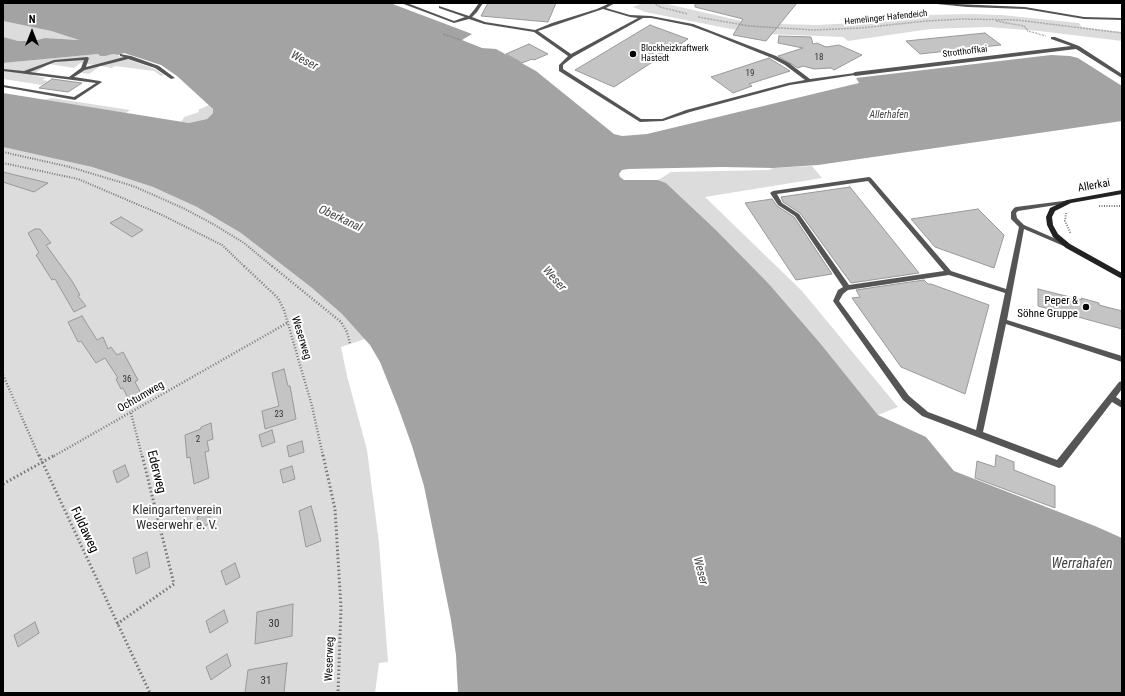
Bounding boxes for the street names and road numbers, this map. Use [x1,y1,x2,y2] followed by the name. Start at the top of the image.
[844,8,928,28] street label: Hemelinger Hafendeich
[942,44,988,60] street label: Strotthoffkai
[1077,177,1111,195] street label: Allerkai
[288,315,314,361] street label: Weserweg
[115,378,167,416] street label: Ochtumweg
[143,449,169,495] street label: Ederweg
[67,504,101,556] street label: Fuldaweg
[323,636,337,682] street label: Weserweg

